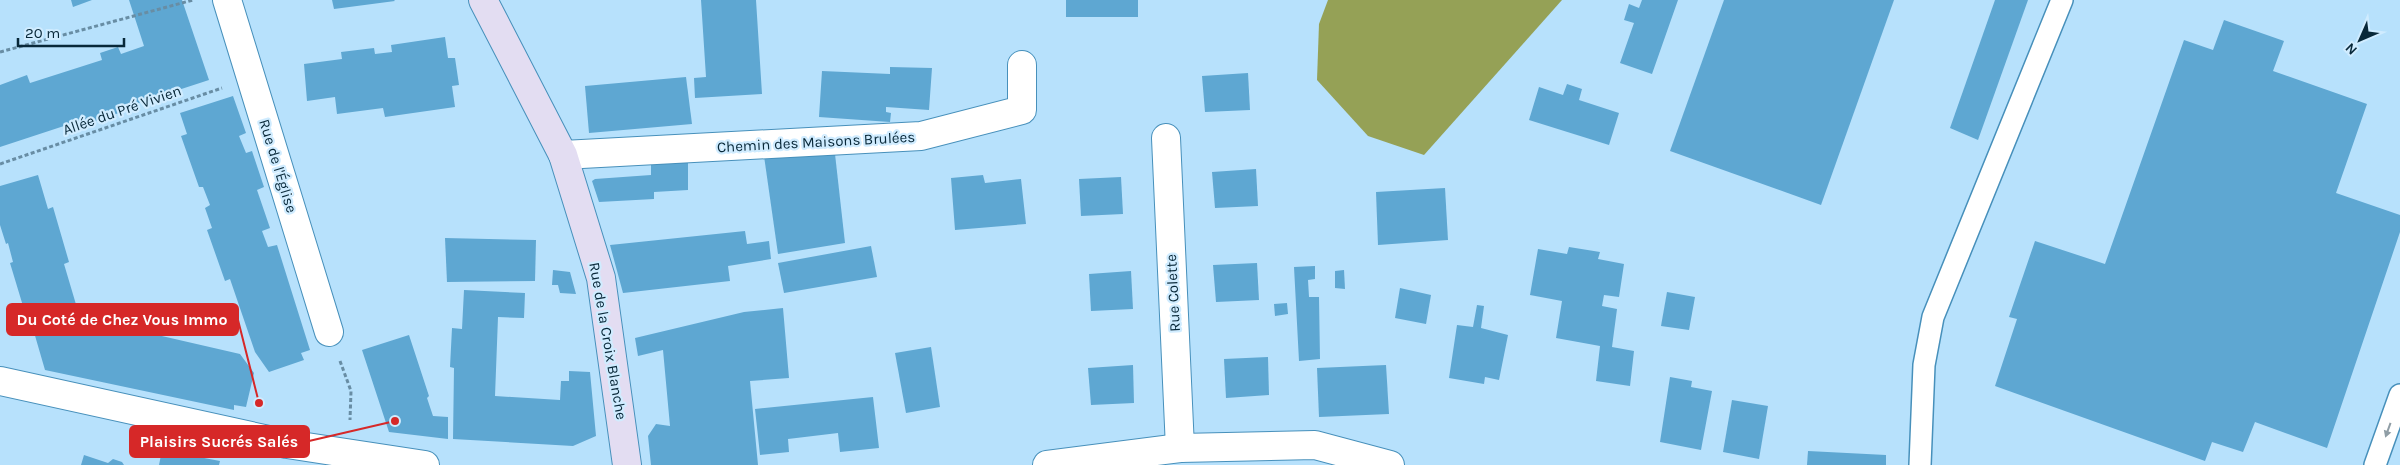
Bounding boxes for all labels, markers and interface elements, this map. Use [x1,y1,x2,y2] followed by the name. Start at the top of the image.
[18,15,124,47] scale bar
[2335,15,2385,65] north arrow
[25,24,60,42] text: 20 m
[2342,39,2361,58] text: N
[60,81,184,139] street label: Allée du Pré Vivien
[255,117,301,215] street label: Rue de l'Église
[716,128,916,156] street label: Chemin des Maisons Brulées
[1162,254,1184,332] street label: Rue Colette
[585,261,631,421] street label: Rue de la Croix Blanche
[7,304,238,335] callout: Du Coté de Chez Vous Immo
[17,310,227,329] text: Du Coté de Chez Vous Immo
[2384,423,2392,438] one-way arrow
[130,426,309,457] callout: Plaisirs Sucrés Salés
[140,432,298,451] text: Plaisirs Sucrés Salés

